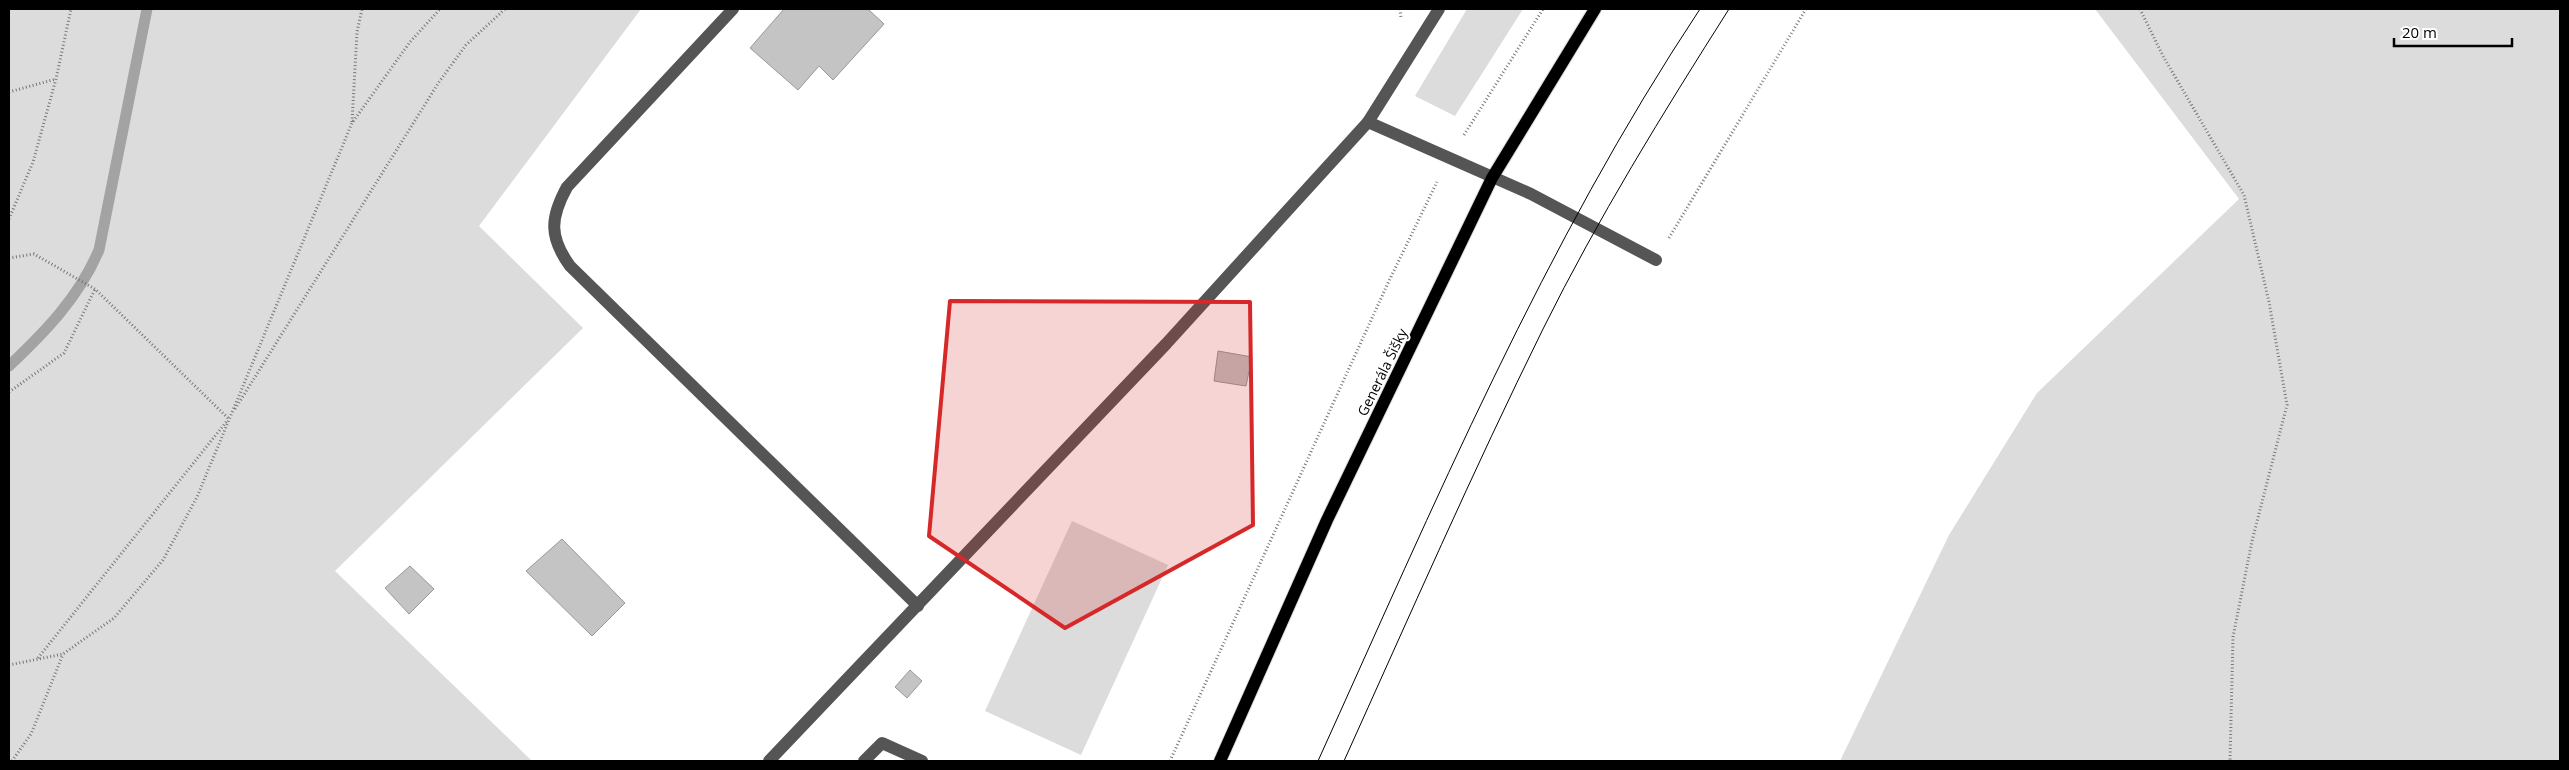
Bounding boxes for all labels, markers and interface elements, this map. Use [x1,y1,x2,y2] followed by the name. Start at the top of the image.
[2394,15,2512,47] scale bar
[2402,22,2437,42] text: 20 m
[1353,324,1412,419] street label: Generála Šišky

